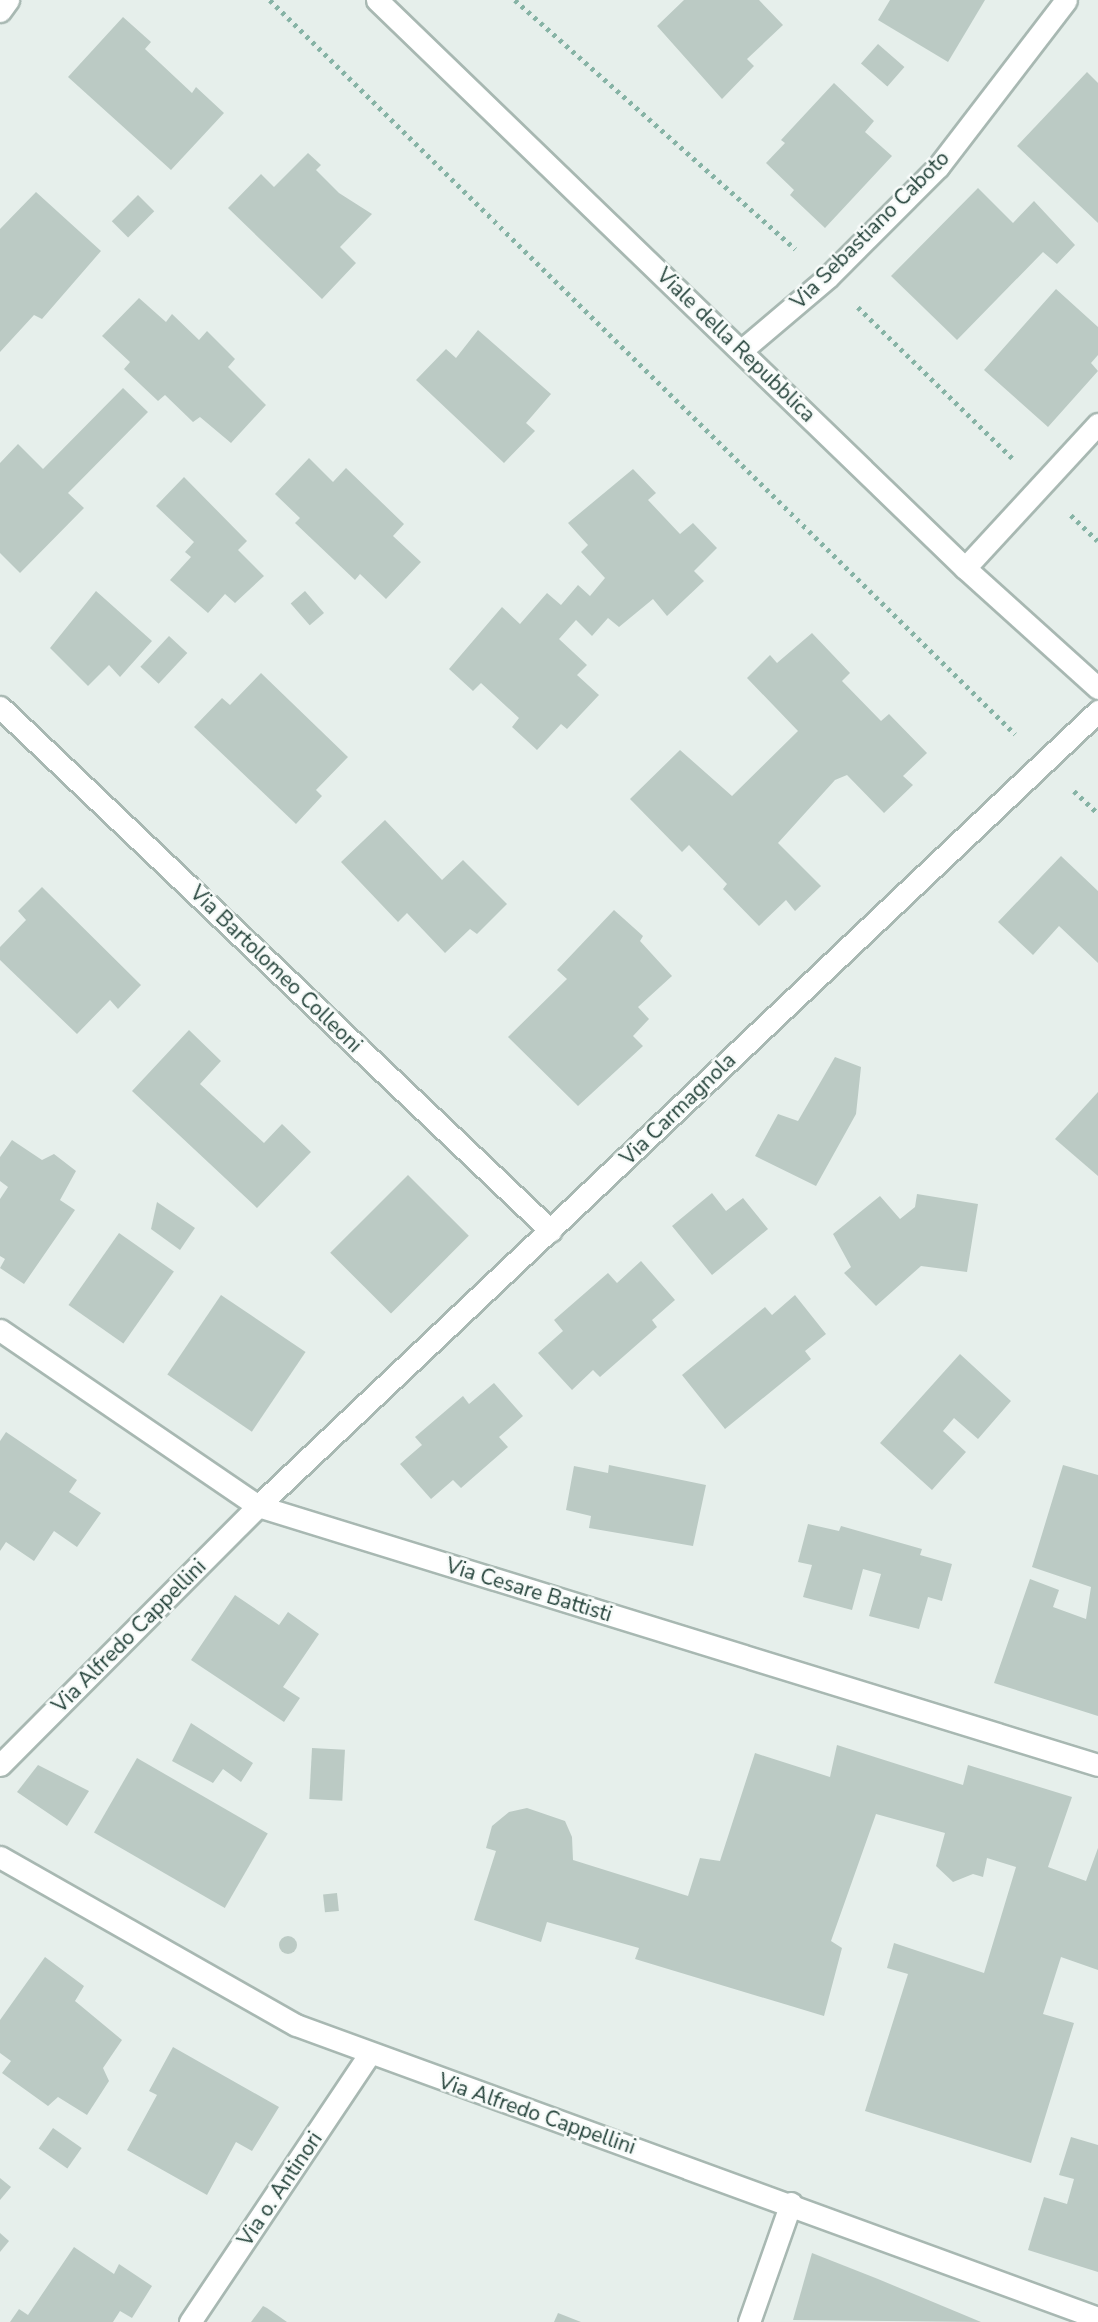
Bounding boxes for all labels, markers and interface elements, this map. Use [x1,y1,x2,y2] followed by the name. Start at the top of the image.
[786,146,954,314] street label: Via Sebastiano Caboto
[651,263,821,427] street label: Viale della Repubblica
[185,880,367,1058] street label: Via Bartolomeo Colleoni
[615,1048,741,1170] street label: Via Carmagnola
[443,1553,615,1627] street label: Via Cesare Battisti
[47,1554,211,1718] street label: Via Alfredo Cappellini
[435,2068,639,2160] street label: Via Alfredo Cappellini
[232,2127,328,2251] street label: Via o. Antinori

